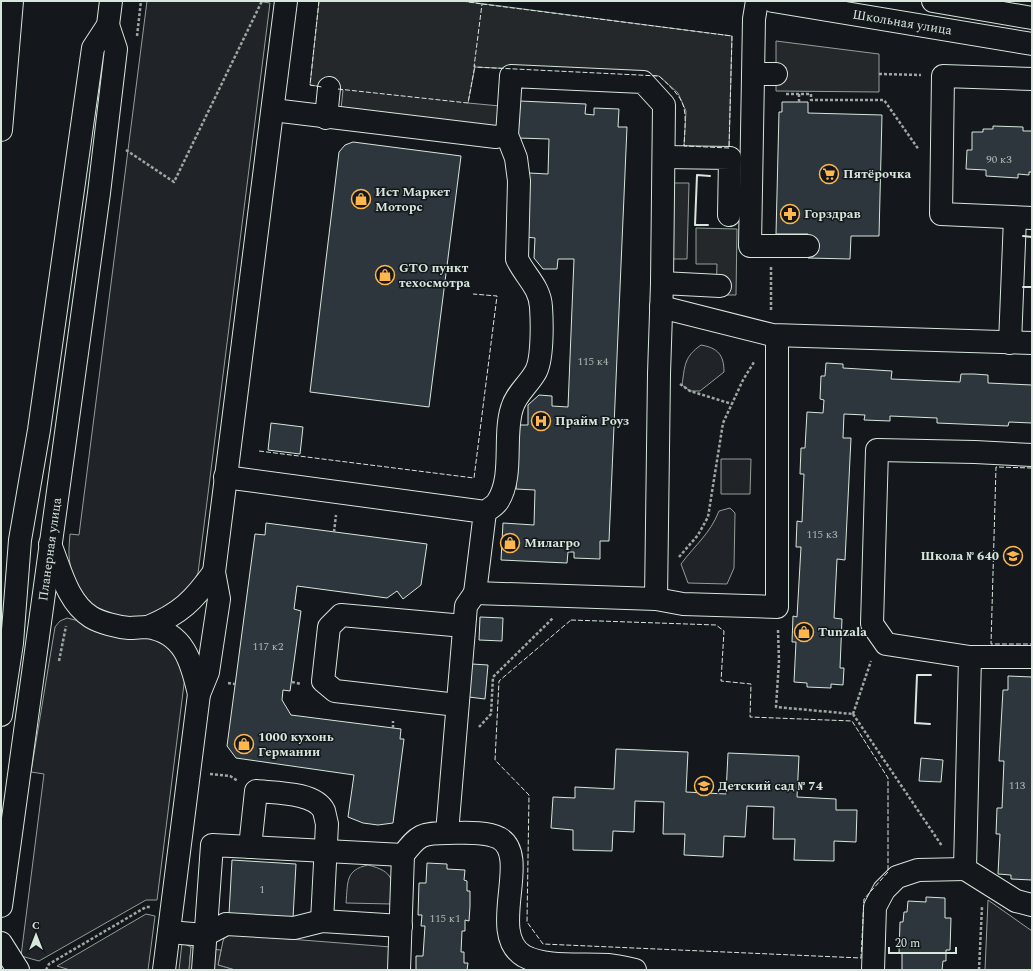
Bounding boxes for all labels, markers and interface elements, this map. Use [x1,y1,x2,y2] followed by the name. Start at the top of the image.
[851,4,954,41] street label: Школьная улица
[986,151,1012,168] house number: 90 к3
[818,163,840,185] supermarket icon: Пятёрочка
[843,164,911,184] place label: Пятёрочка
[375,182,450,217] place label: Ист Маркет Моторс
[350,188,372,210] shop icon: Ист Маркет Моторс
[779,203,801,225] pharmacy icon: Горздрав
[804,204,861,224] place label: Горздрав
[399,258,470,293] place label: GTO пункт техосмотра
[374,264,396,286] shop icon: GTO пункт техосмотра
[578,353,609,370] house number: 115 к4
[530,410,552,432] hospital icon: Прайм Роуз
[555,411,629,431] place label: Прайм Роуз
[33,496,67,602] street label: Планерная улица
[807,526,838,543] house number: 115 к3
[499,532,521,554] shop icon: Милагро
[524,533,580,553] place label: Милагро
[1002,545,1024,567] school or university icon: Школа № 640
[921,546,999,566] place label: Школа № 640
[793,621,815,643] shop icon: Tunzala
[818,622,867,642] place label: Tunzala
[253,638,284,655] house number: 117 к2
[258,727,334,762] place label: 1000 кухонь Германии
[233,733,255,755] shop icon: 1000 кухонь Германии
[693,775,715,797] school or university icon: Детский сад № 74
[718,776,824,796] place label: Детский сад № 74
[1009,777,1026,794] house number: 113
[259,881,265,898] house number: 1
[430,910,460,927] house number: 115 к1
[16,915,56,955] north arrow
[32,917,40,934] text: С
[889,929,956,955] scale bar
[895,934,920,953] text: 20 m

